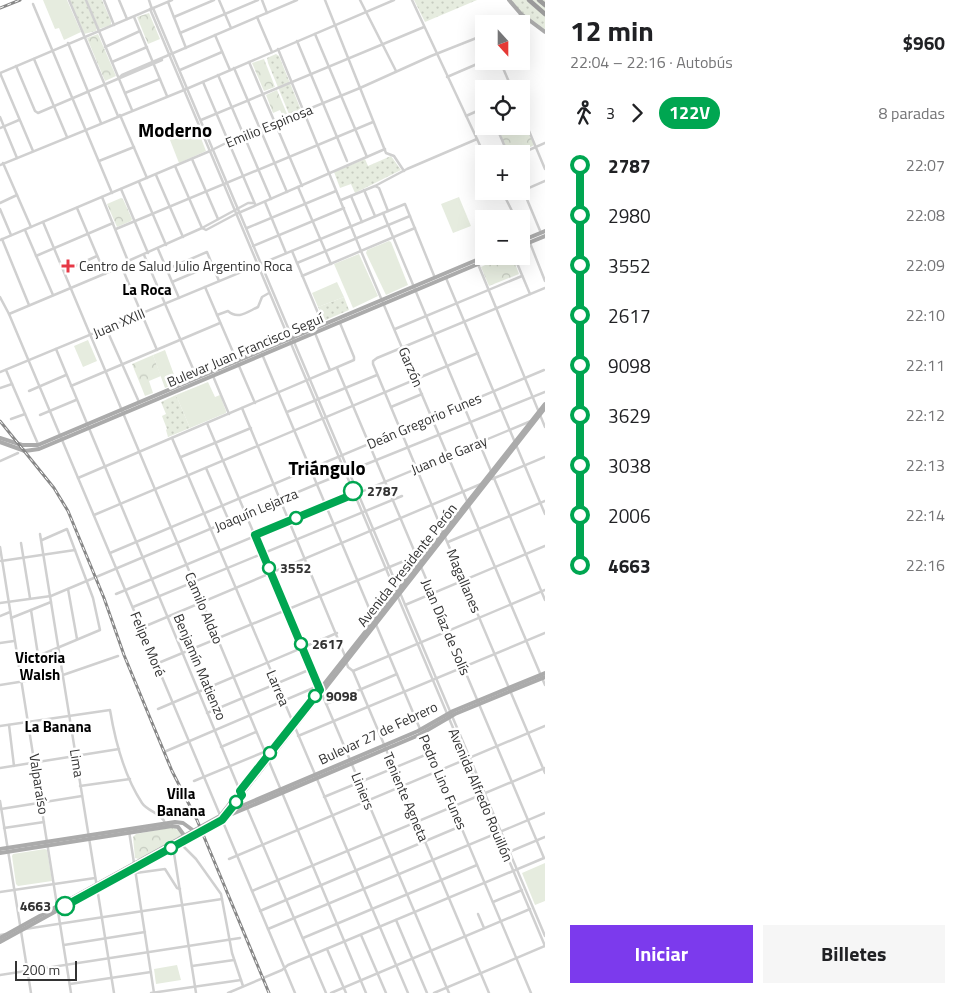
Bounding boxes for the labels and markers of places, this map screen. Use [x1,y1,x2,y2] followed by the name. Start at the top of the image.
[79,255,293,276] place label: Centro de Salud Julio Argentino Roca
[61,259,75,273] marker: Centro de Salud Julio Argentino Roca
[367,480,398,501] place label: 2787
[343,481,363,501] marker: 2787
[289,511,303,525] unlabelled marker
[280,557,311,578] place label: 3552
[262,561,276,575] marker: 3552
[312,633,343,654] place label: 2617
[294,637,308,651] marker: 2617
[326,685,358,706] place label: 9098
[308,689,322,703] marker: 9098
[263,746,277,760] unlabelled marker
[229,795,243,809] unlabelled marker
[164,841,178,855] unlabelled marker
[20,895,51,916] place label: 4663
[55,896,75,916] marker: 4663

